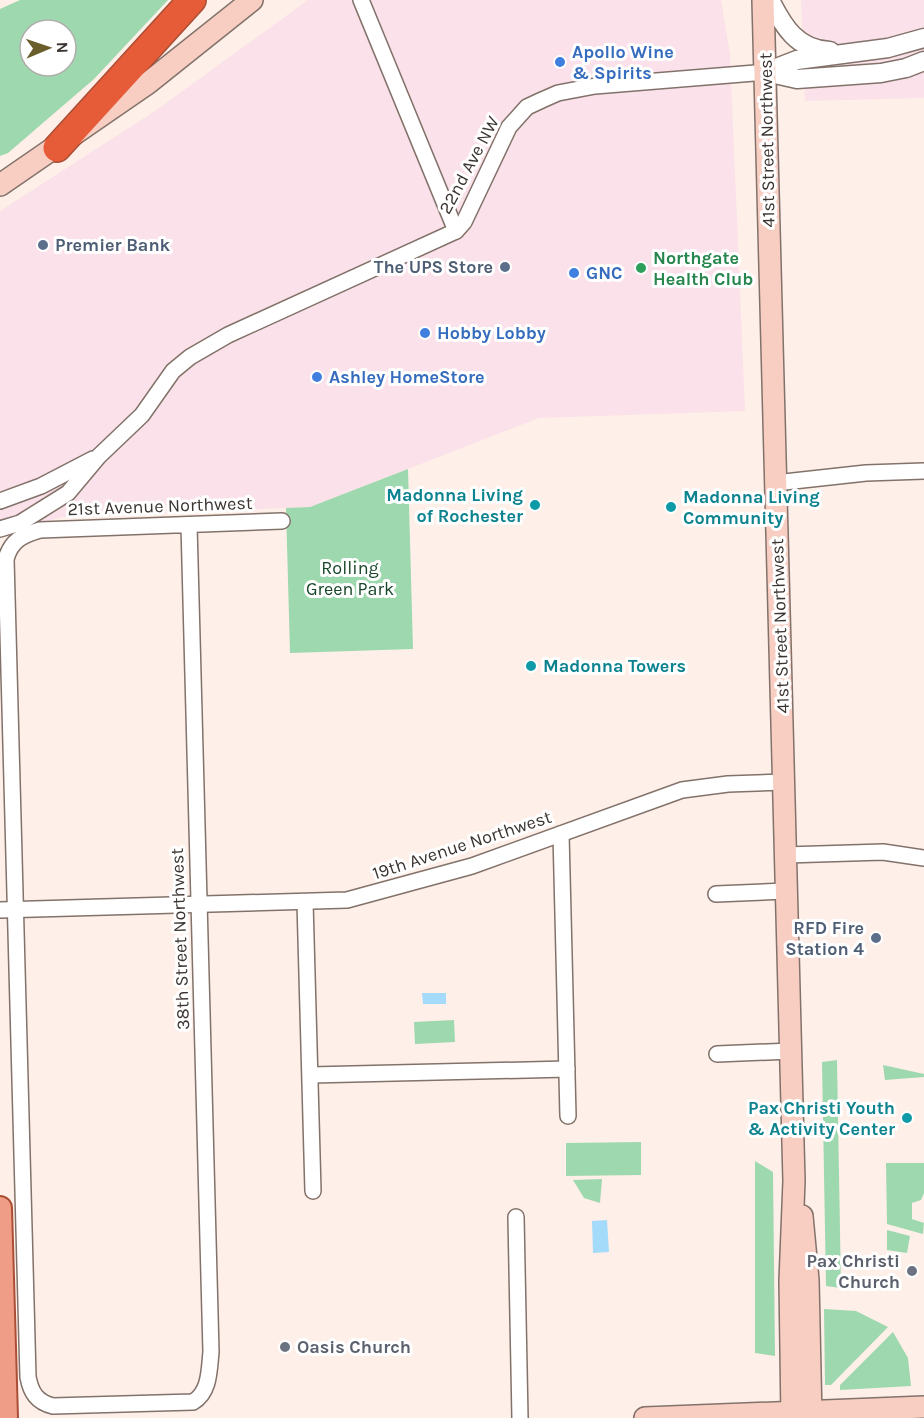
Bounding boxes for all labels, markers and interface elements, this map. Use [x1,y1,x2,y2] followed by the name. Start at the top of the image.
[18,18,78,78] north arrow
[53,41,72,54] text: N
[572,41,674,84] place label: Apollo Wine & Spirits
[754,52,780,228] street label: 41st Street Northwest
[553,55,567,69] marker: Apollo Wine & Spirits
[434,112,504,218] street label: 22nd Ave NW
[55,234,171,256] place label: Premier Bank
[36,238,50,252] marker: Premier Bank
[653,247,753,290] place label: Northgate Health Club
[374,256,493,278] place label: The UPS Store
[498,260,512,274] marker: The UPS Store
[634,261,648,275] marker: Northgate Health Club
[586,262,623,284] place label: GNC
[567,266,581,280] marker: GNC
[437,322,546,344] place label: Hobby Lobby
[418,326,432,340] marker: Hobby Lobby
[329,366,485,388] place label: Ashley HomeStore
[310,370,324,384] marker: Ashley HomeStore
[386,484,524,527] place label: Madonna Living of Rochester
[683,486,820,529] place label: Madonna Living Community
[67,492,253,520] street label: 21st Avenue Northwest
[528,498,542,512] marker: Madonna Living of Rochester
[664,500,678,514] marker: Madonna Living Community
[766,538,794,714] street label: 41st Street Northwest
[306,557,394,600] park label: Rolling Green Park
[543,655,686,677] place label: Madonna Towers
[524,659,538,673] marker: Madonna Towers
[370,806,554,884] street label: 19th Avenue Northwest
[166,847,194,1030] street label: 38th Street Northwest
[785,917,864,960] place label: RFD Fire Station 4
[869,931,883,945] marker: RFD Fire Station 4
[747,1097,895,1140] place label: Pax Christi Youth & Activity Center
[900,1111,914,1125] marker: Pax Christi Youth & Activity Center
[806,1250,900,1293] place label: Pax Christi Church
[905,1264,919,1278] marker: Pax Christi Church
[297,1336,411,1358] place label: Oasis Church
[278,1340,292,1354] marker: Oasis Church

